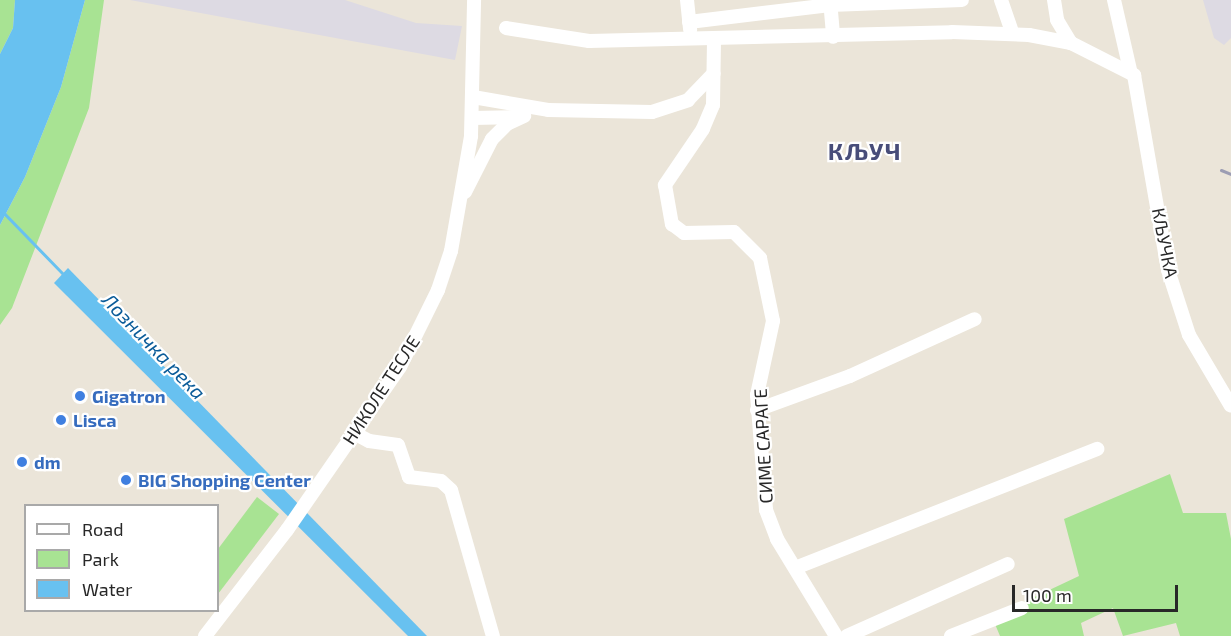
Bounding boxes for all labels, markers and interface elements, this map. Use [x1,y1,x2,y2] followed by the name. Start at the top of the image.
[828,137,902,165] district label: КЉУЧ
[1148,206,1182,280] street label: КЉУЧКА
[97,288,211,404] water label: Лозничка река
[338,332,424,448] street label: НИКОЛЕ ТЕСЛЕ
[92,385,166,407] place label: Gigatron
[749,388,777,504] street label: СИМЕ САРАГЕ
[73,389,87,403] marker: Gigatron
[73,409,117,431] place label: Lisca
[54,413,68,427] marker: Lisca
[34,451,61,473] place label: dm
[15,455,29,469] marker: dm
[138,469,311,491] place label: BIG Shopping Center
[119,473,133,487] marker: BIG Shopping Center
[24,504,219,612] legend
[82,518,123,540] text: Road
[82,548,119,570] text: Park
[1015,573,1182,611] scale bar
[82,578,132,600] text: Water
[1023,584,1072,606] text: 100 m

